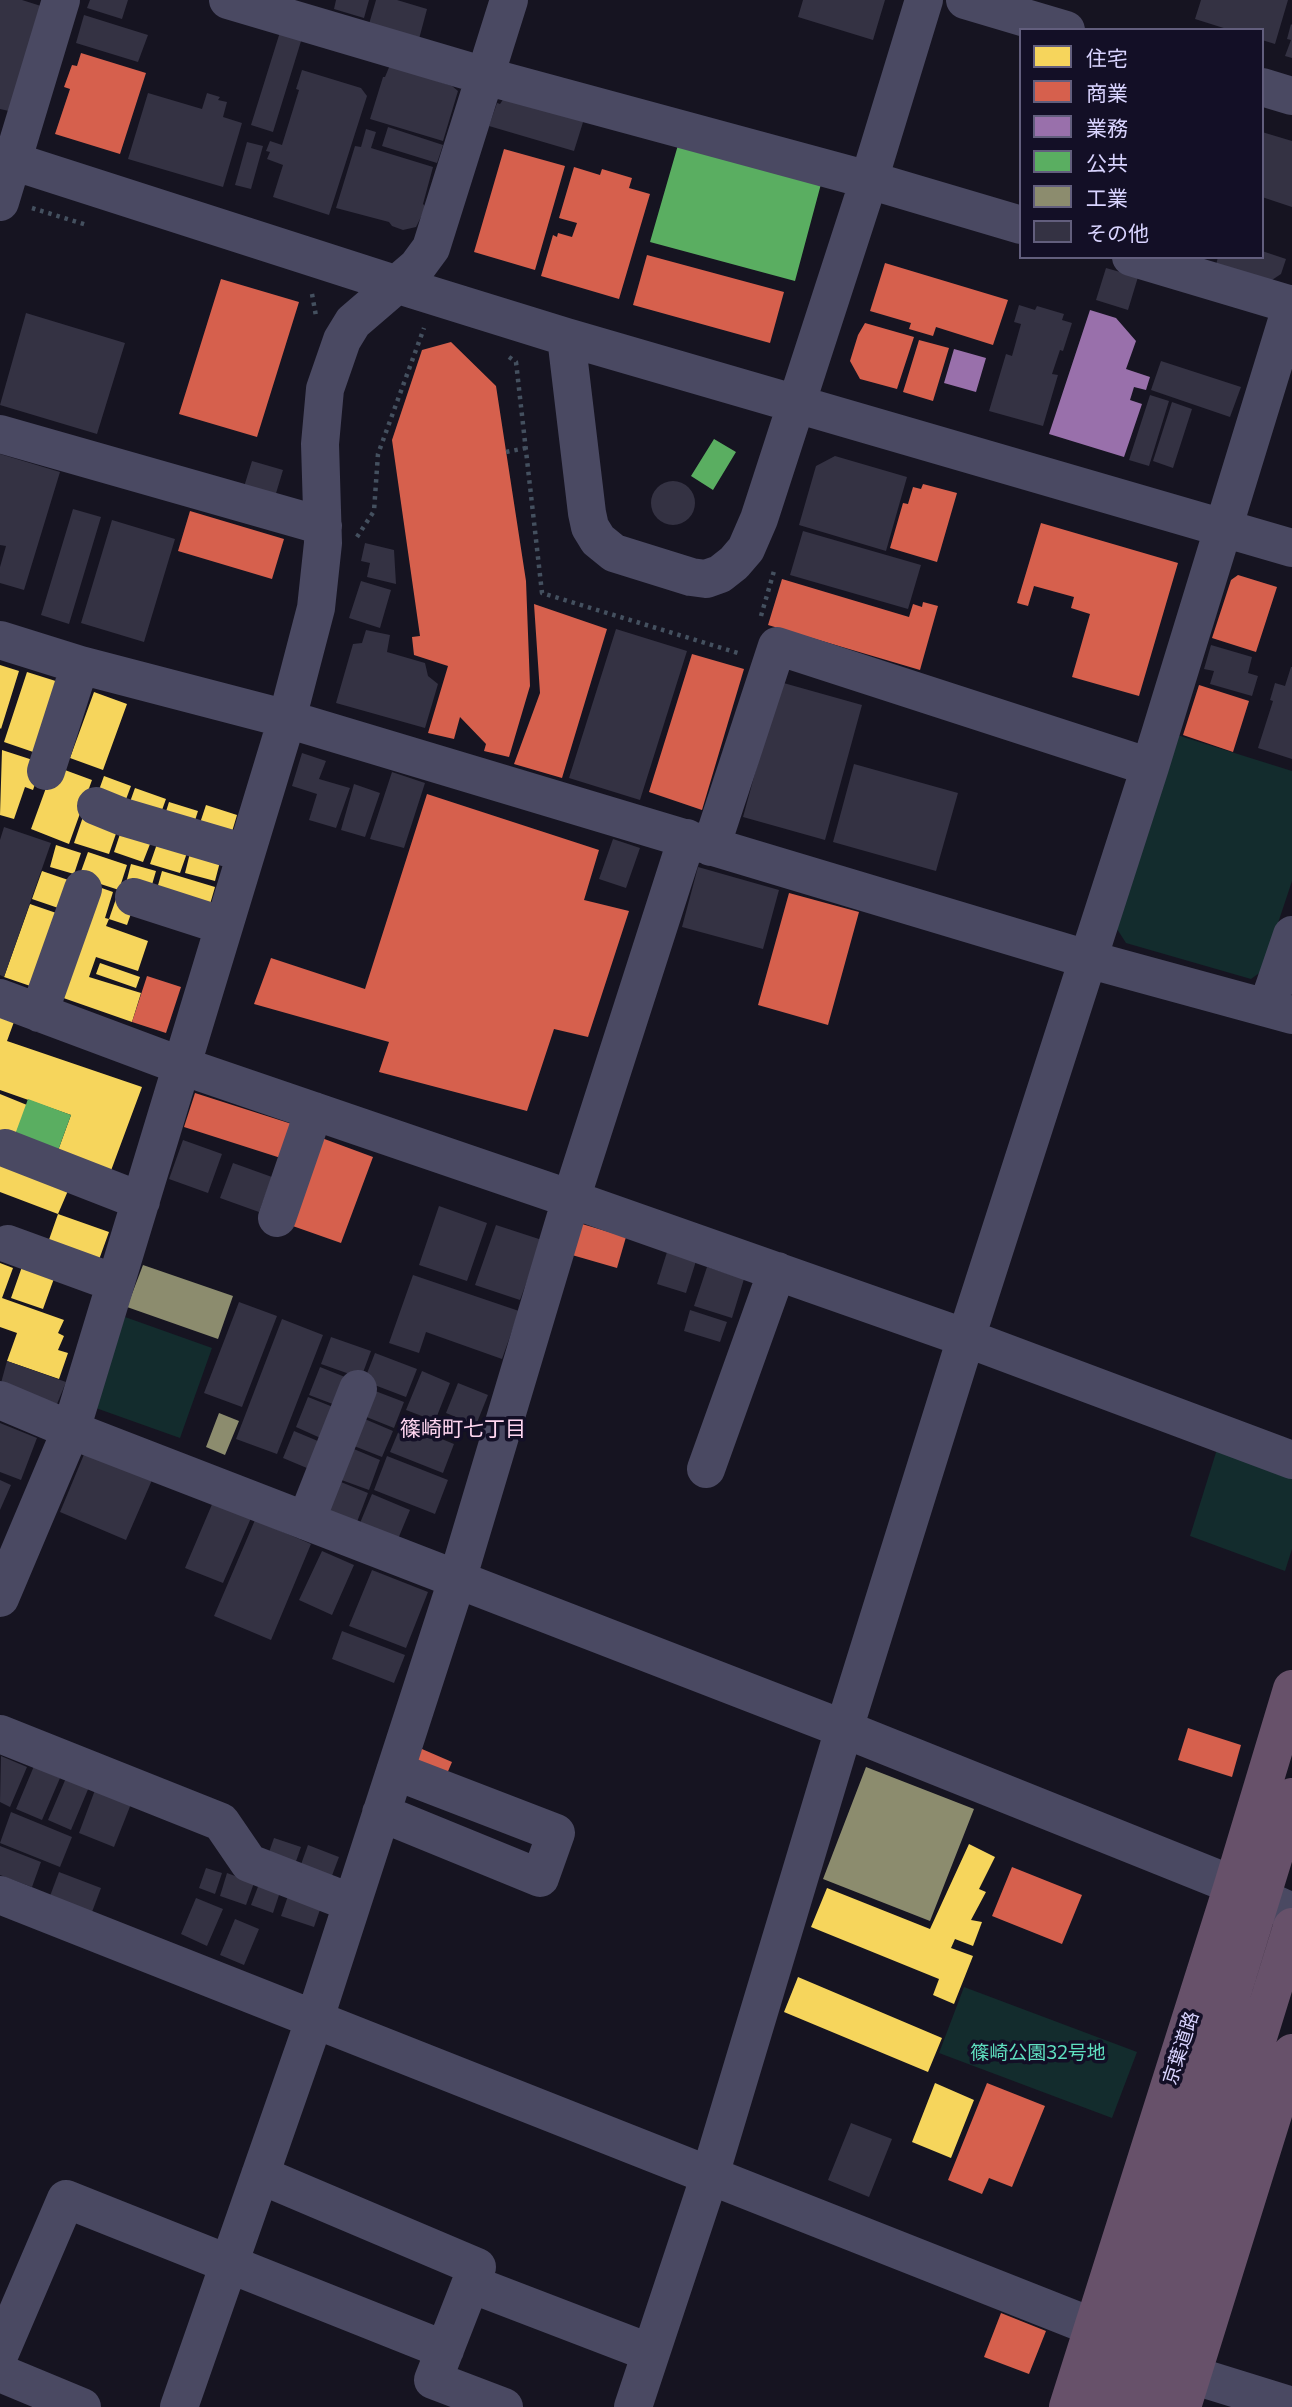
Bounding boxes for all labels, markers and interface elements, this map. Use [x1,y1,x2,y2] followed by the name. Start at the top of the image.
[1019,28,1264,259] legend
[1086,45,1128,70] text: 住宅
[1086,80,1128,105] text: 商業
[1086,115,1128,140] text: 業務
[1086,150,1128,175] text: 公共
[1086,185,1128,210] text: 工業
[1086,220,1149,245] text: その他
[400,1416,526,1442] district label: 篠崎町七丁目
[1158,2008,1204,2088] street label: 京葉道路
[970,2042,1106,2064] park label: 篠崎公園32号地

